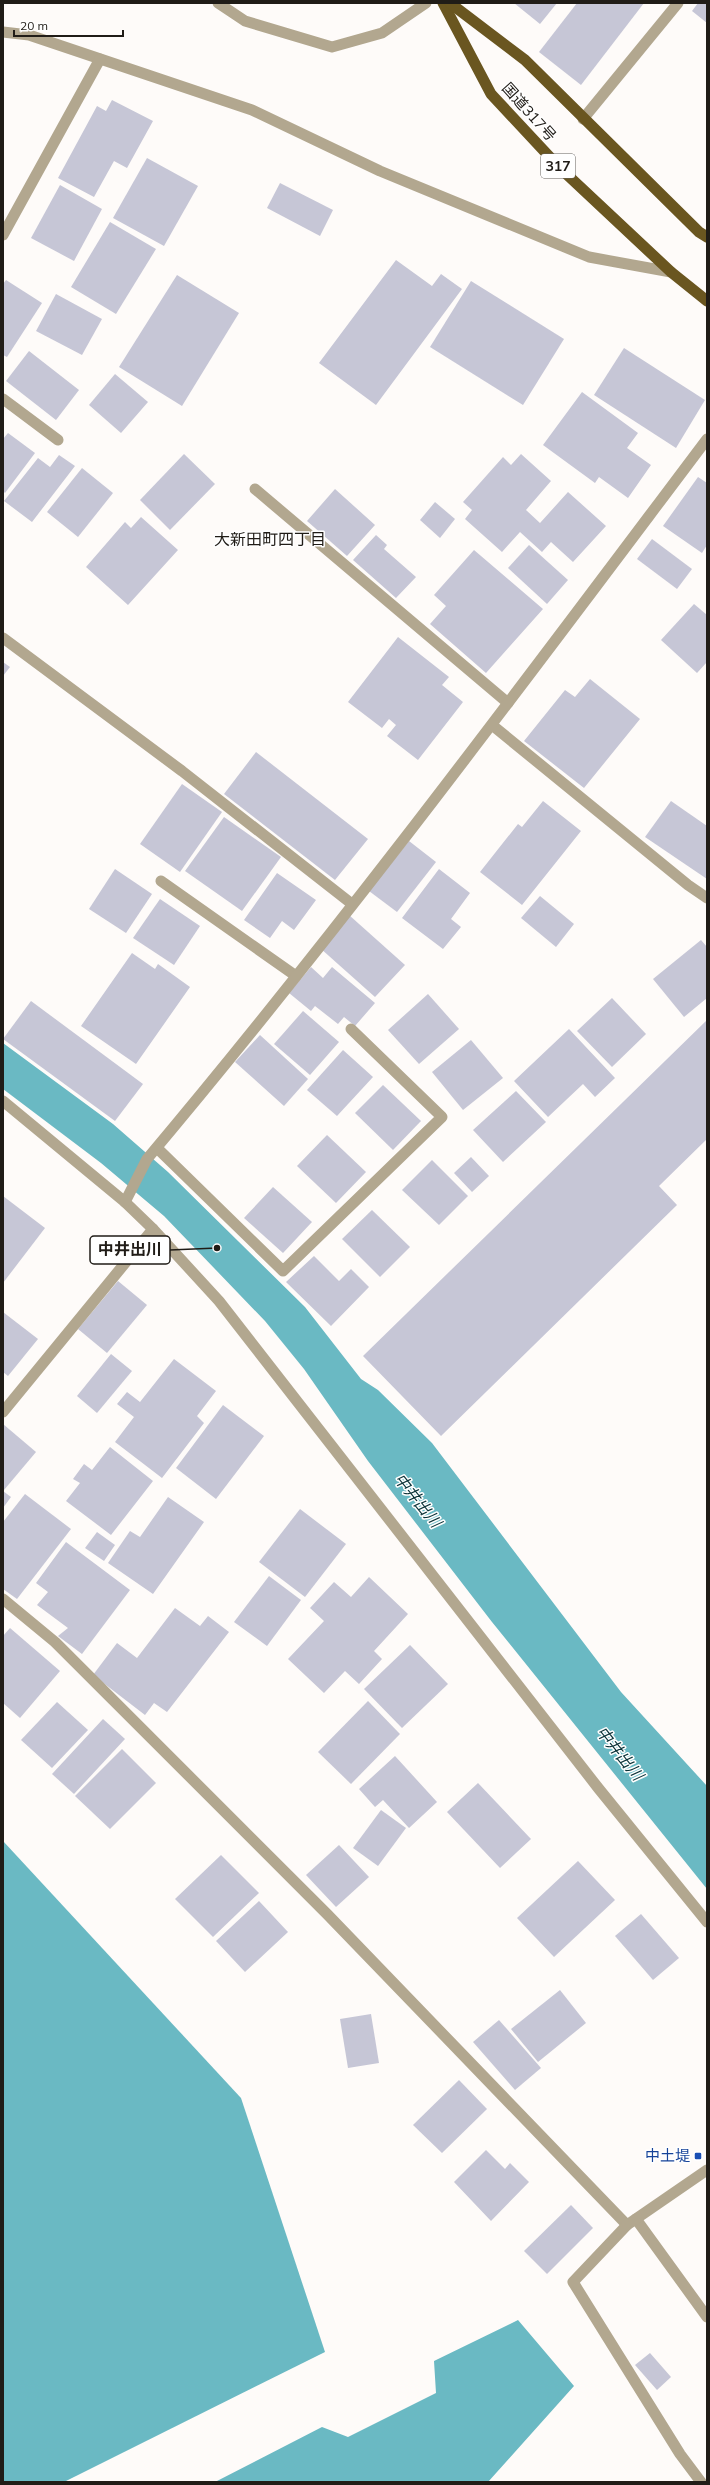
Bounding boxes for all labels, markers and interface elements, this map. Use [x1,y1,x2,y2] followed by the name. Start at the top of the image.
[14,12,123,38] scale bar
[20,18,48,33] text: 20 m
[498,79,561,145] street label: 国道317号
[541,154,575,178] road number: 317
[214,529,326,549] district label: 大新田町四丁目
[90,1236,170,1264] callout: 中井出川
[98,1239,162,1259] text: 中井出川
[390,1469,447,1533] water label: 中井出川
[592,1722,649,1786] water label: 中井出川
[645,2146,690,2165] place label: 中土堤
[693,2151,703,2161] marker: 中土堤

